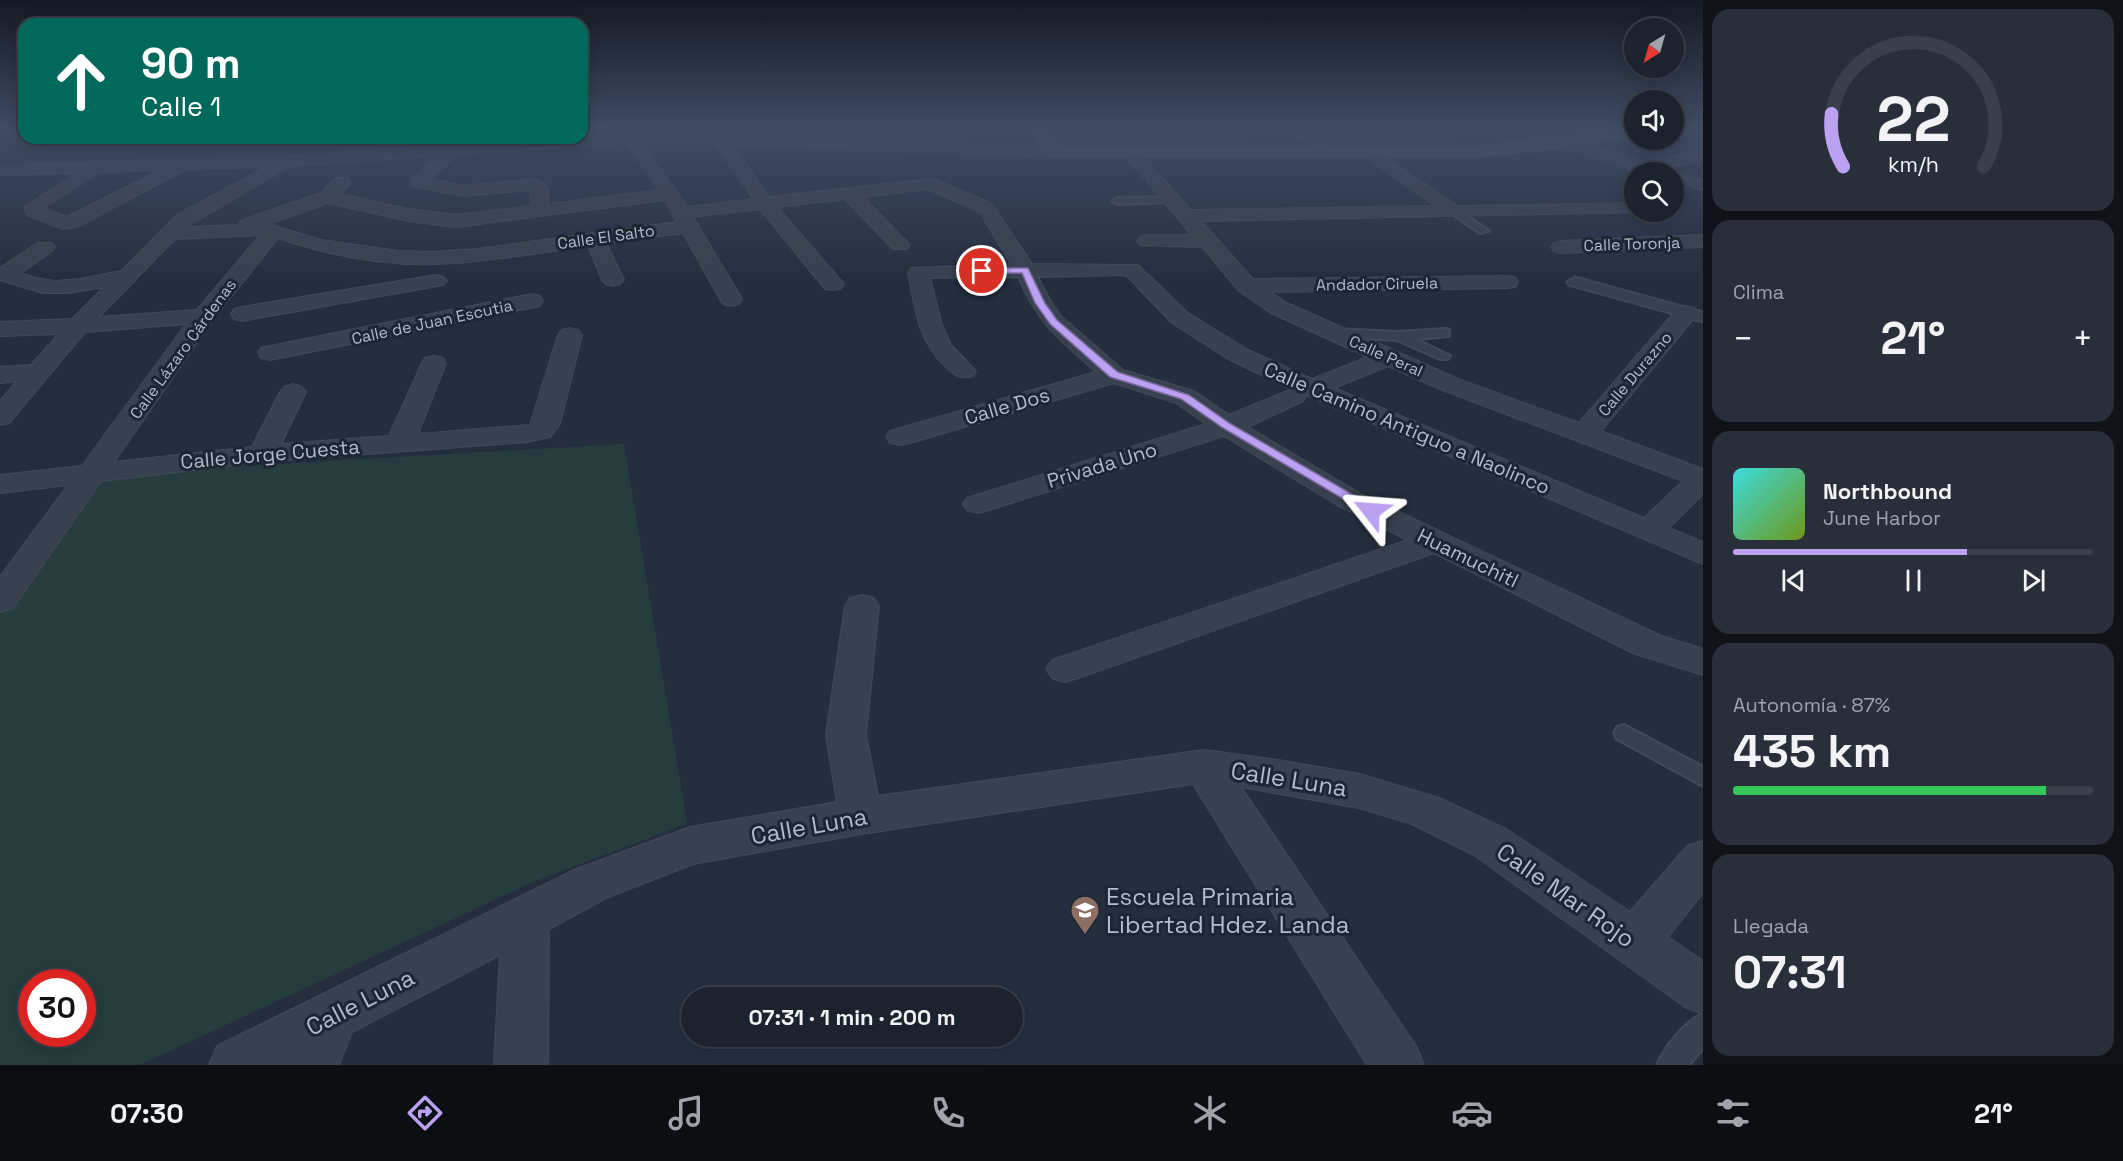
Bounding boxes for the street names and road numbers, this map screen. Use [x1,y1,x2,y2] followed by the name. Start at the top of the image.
[556,220,656,254] street label: Calle El Salto
[1583,232,1681,256] street label: Calle Toronja
[1316,272,1438,296] street label: Andador Ciruela
[125,275,241,423] street label: Calle Lázaro Cárdenas
[350,295,514,349] street label: Calle de Juan Escutia
[1593,327,1677,421] street label: Calle Durazno
[1346,330,1426,382] street label: Calle Peral
[1260,356,1554,500] street label: Calle Camino Antiguo a Naolinco
[961,381,1053,431] street label: Calle Dos
[179,433,361,475] street label: Calle Jorge Cuesta
[1044,436,1160,494] street label: Privada Uno
[1413,522,1523,594] street label: Huamuchitl
[1229,754,1350,804] street label: Calle Luna
[748,800,870,851] street label: Calle Luna
[1491,836,1641,954] street label: Calle Mar Rojo
[301,961,420,1042] street label: Calle Luna

